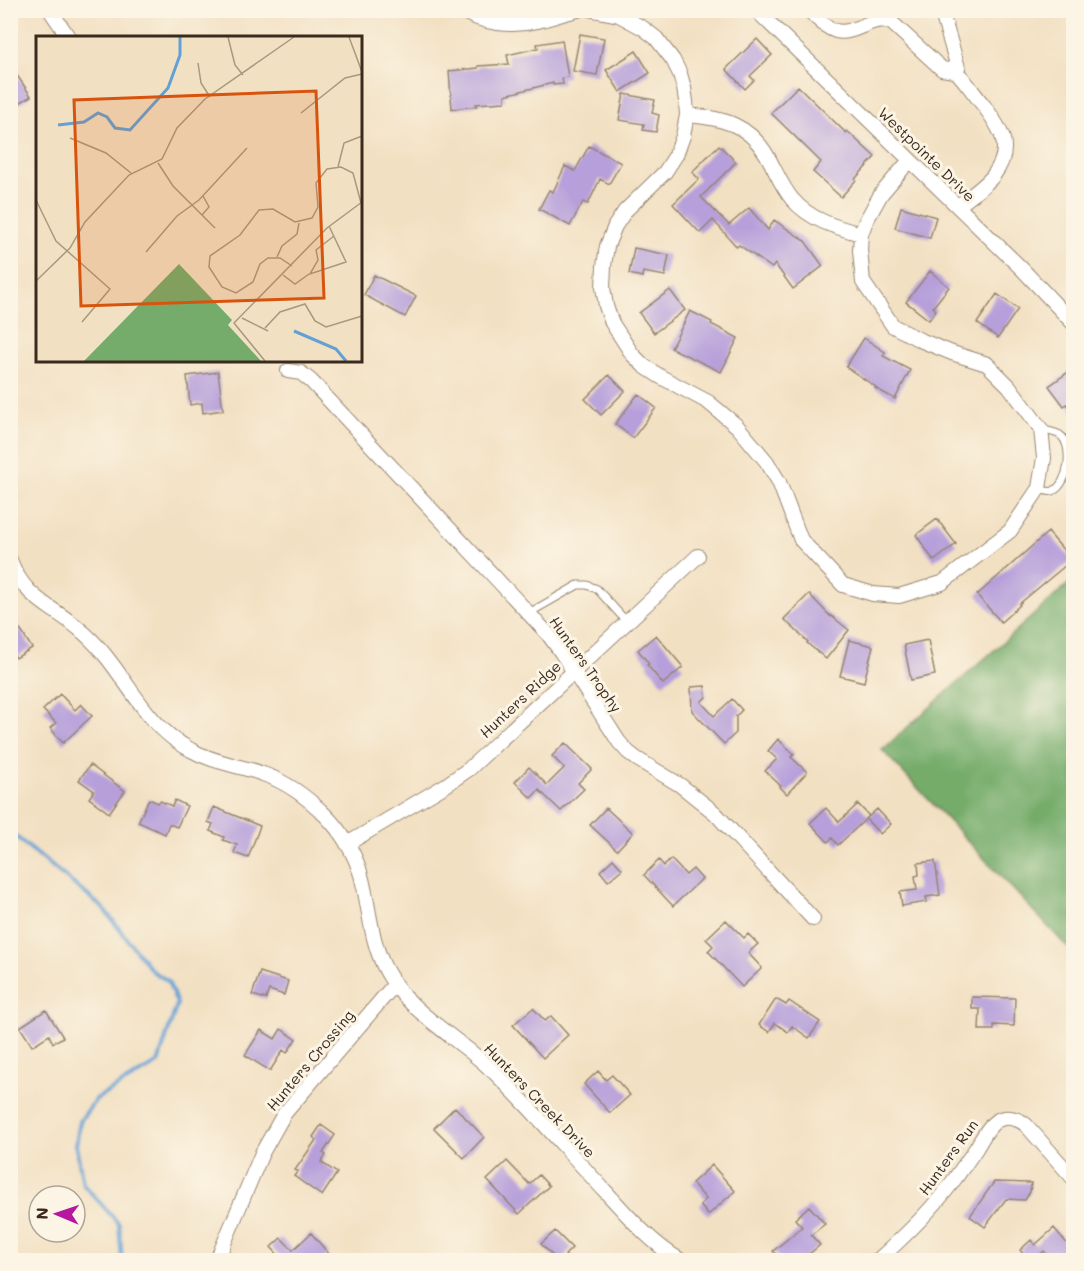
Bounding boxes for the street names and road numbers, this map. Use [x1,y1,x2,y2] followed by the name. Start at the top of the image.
[874,102,980,206] street label: Westpointe Drive
[545,612,627,716] street label: Hunters Trophy
[475,656,565,742] street label: Hunters Ridge
[262,1005,358,1115] street label: Hunters Crossing
[480,1038,600,1162] street label: Hunters Creek Drive
[914,1115,982,1199] street label: Hunters Run

